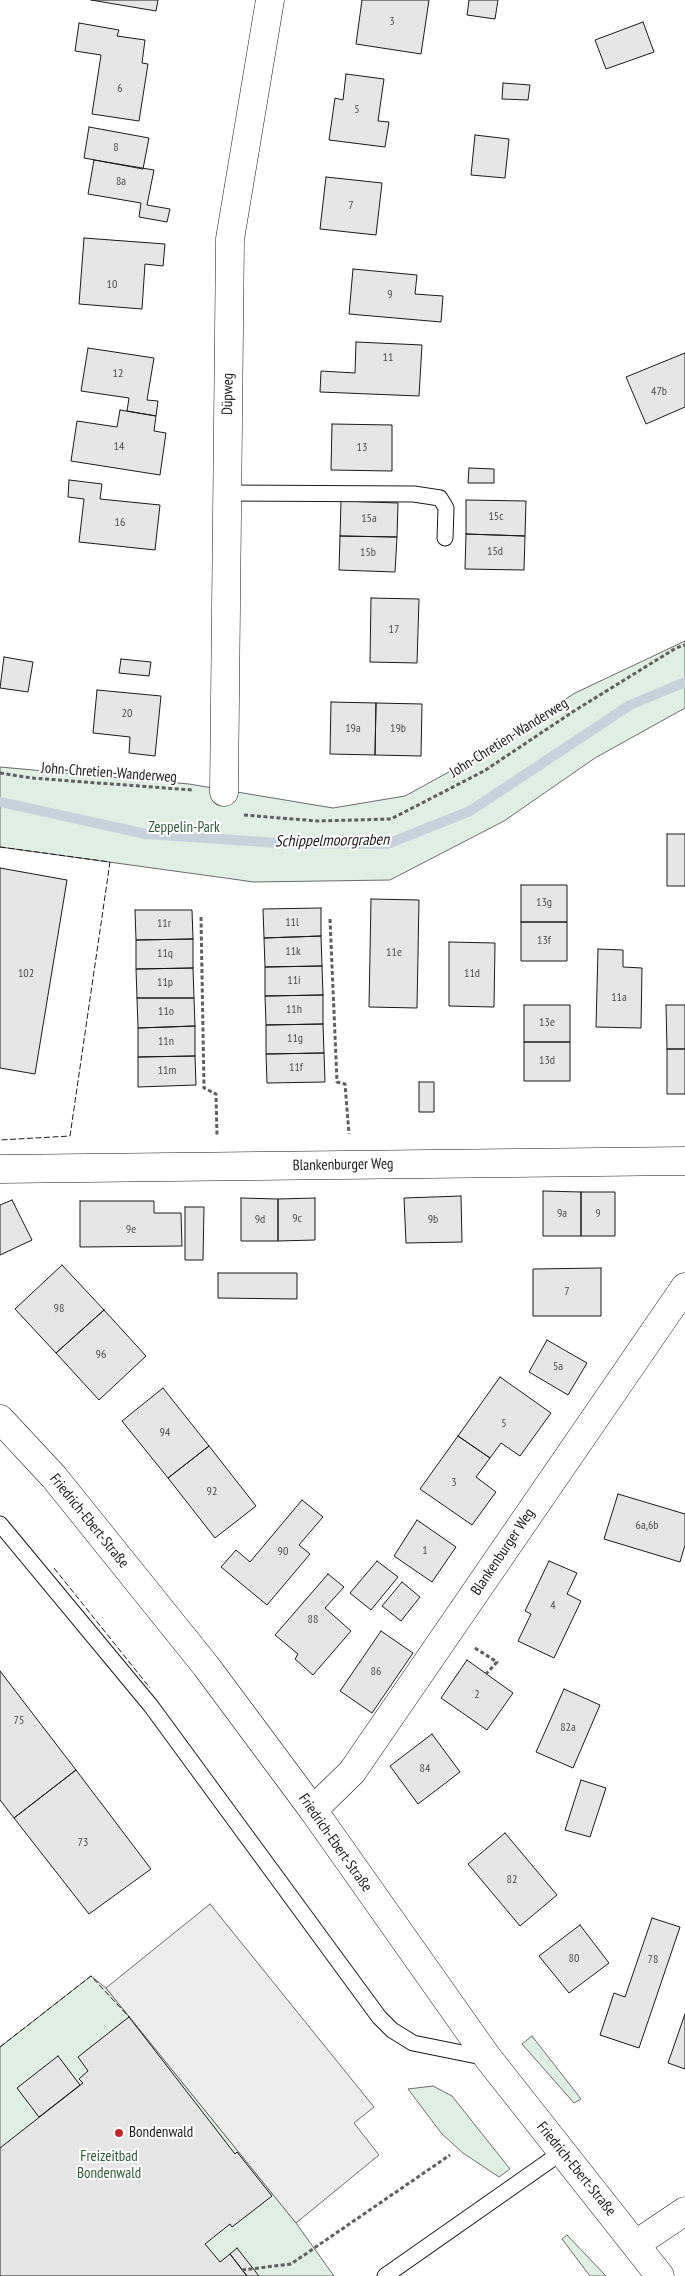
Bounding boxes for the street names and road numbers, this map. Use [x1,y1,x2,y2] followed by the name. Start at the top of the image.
[219,373,237,415] street label: Düpweg
[447,694,571,782] street label: John-Chretien-Wanderweg
[40,759,178,787] street label: John-Chretien-Wanderweg
[292,1155,394,1175] street label: Blankenburger Weg
[46,1470,132,1572] street label: Friedrich-Ebert-Straße
[467,1505,539,1599] street label: Blankenburger Weg
[294,1790,376,1896] street label: Friedrich-Ebert-Straße
[533,2118,619,2220] street label: Friedrich-Ebert-Straße

